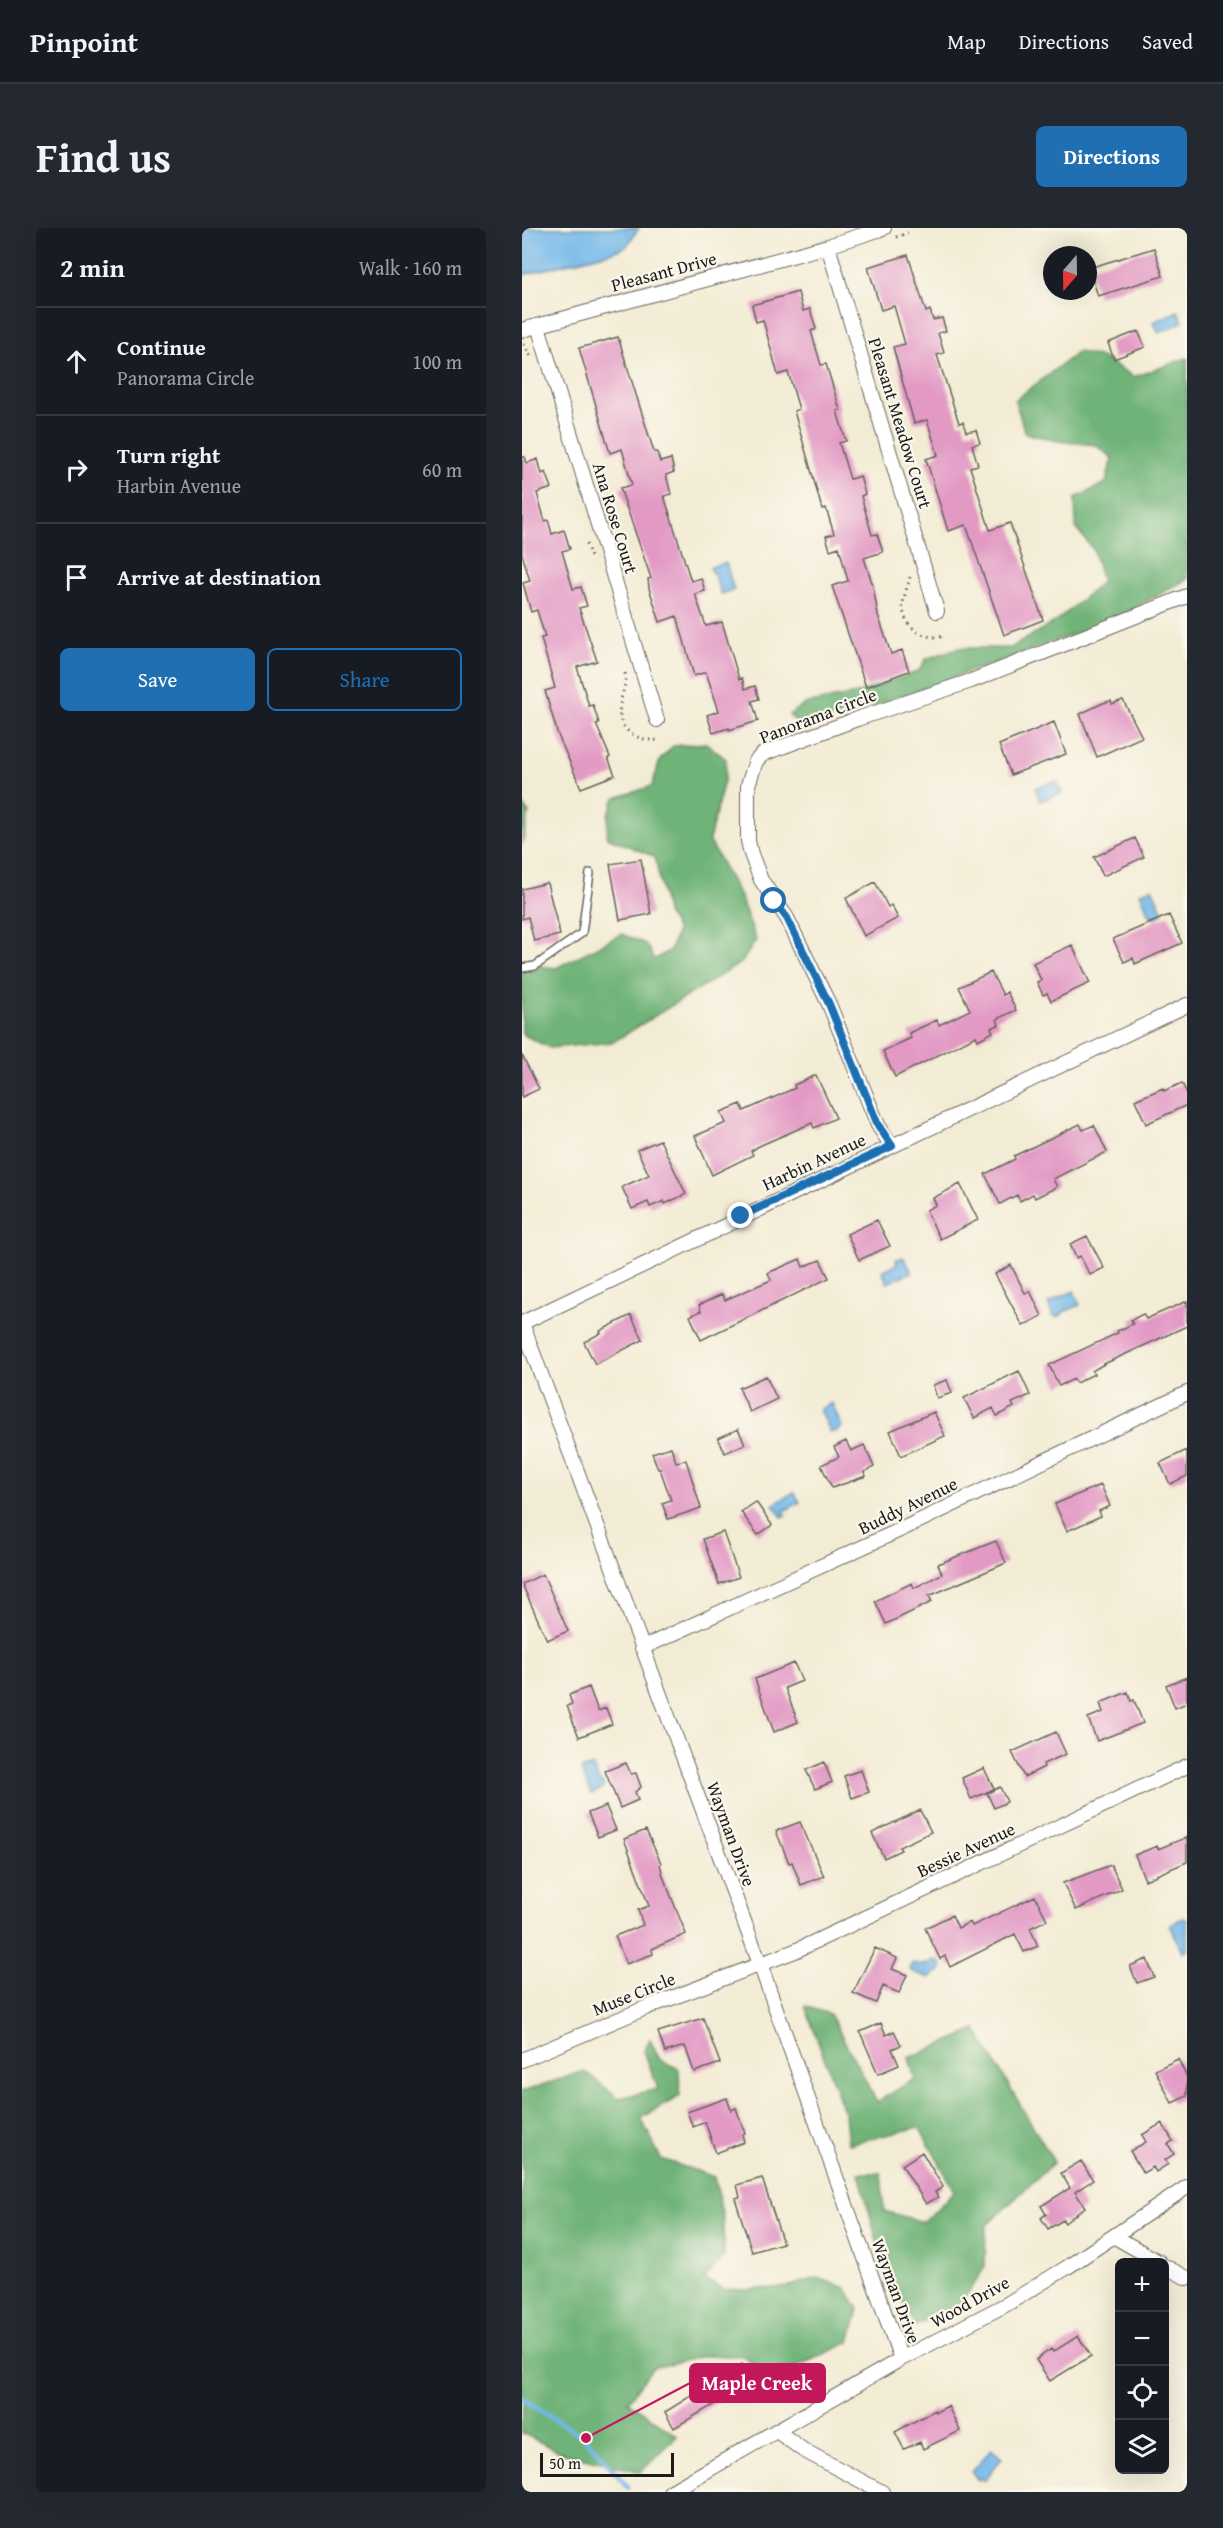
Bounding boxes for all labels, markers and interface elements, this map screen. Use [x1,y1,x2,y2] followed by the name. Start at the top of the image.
[30,21,138,62] text: Pinpoint
[947,26,986,57] text: Map
[1019,26,1109,57] text: Directions
[1142,26,1193,57] text: Saved
[36,126,171,187] text: Find us
[1036,126,1187,187] button: Directions
[608,244,720,299] street label: Pleasant Drive
[1043,246,1097,300] north arrow
[60,248,125,287] text: 2 min
[359,253,462,282] text: Walk · 160 m
[117,331,206,363] text: Continue
[862,334,939,512] street label: Pleasant Meadow Court
[60,345,93,378] icon: ahead
[412,347,462,376] text: 100 m
[117,363,254,392] text: Panorama Circle
[117,439,220,471] text: Turn right
[60,453,93,486] icon: right
[422,455,462,484] text: 60 m
[586,459,645,577] street label: Ana Rose Court
[117,471,241,500] text: Harbin Avenue
[60,561,93,594] icon: arrive
[117,561,321,593] text: Arrive at destination
[60,648,255,711] button: Save
[267,648,462,711] button: Share
[755,681,880,750] street label: Panorama Circle
[760,887,786,913] route start
[758,1126,870,1197] street label: Harbin Avenue
[727,1202,753,1228] route end
[854,1470,962,1541] street label: Buddy Avenue
[700,1778,763,1890] street label: Wayman Drive
[912,1815,1019,1884] street label: Bessie Avenue
[588,1965,679,2022] street label: Muse Circle
[865,2235,928,2347] street label: Wayman Drive
[1115,2258,1169,2474] map controls
[1115,2258,1169,2312] button: +
[925,2269,1014,2334] street label: Wood Drive
[1115,2312,1169,2366] button: −
[690,2364,825,2402] callout: Maple Creek
[1115,2366,1169,2420] button: locate
[702,2368,813,2397] text: Maple Creek
[1115,2420,1169,2474] button: layers
[540,2450,674,2478] scale bar
[549,2451,581,2475] text: 50 m

